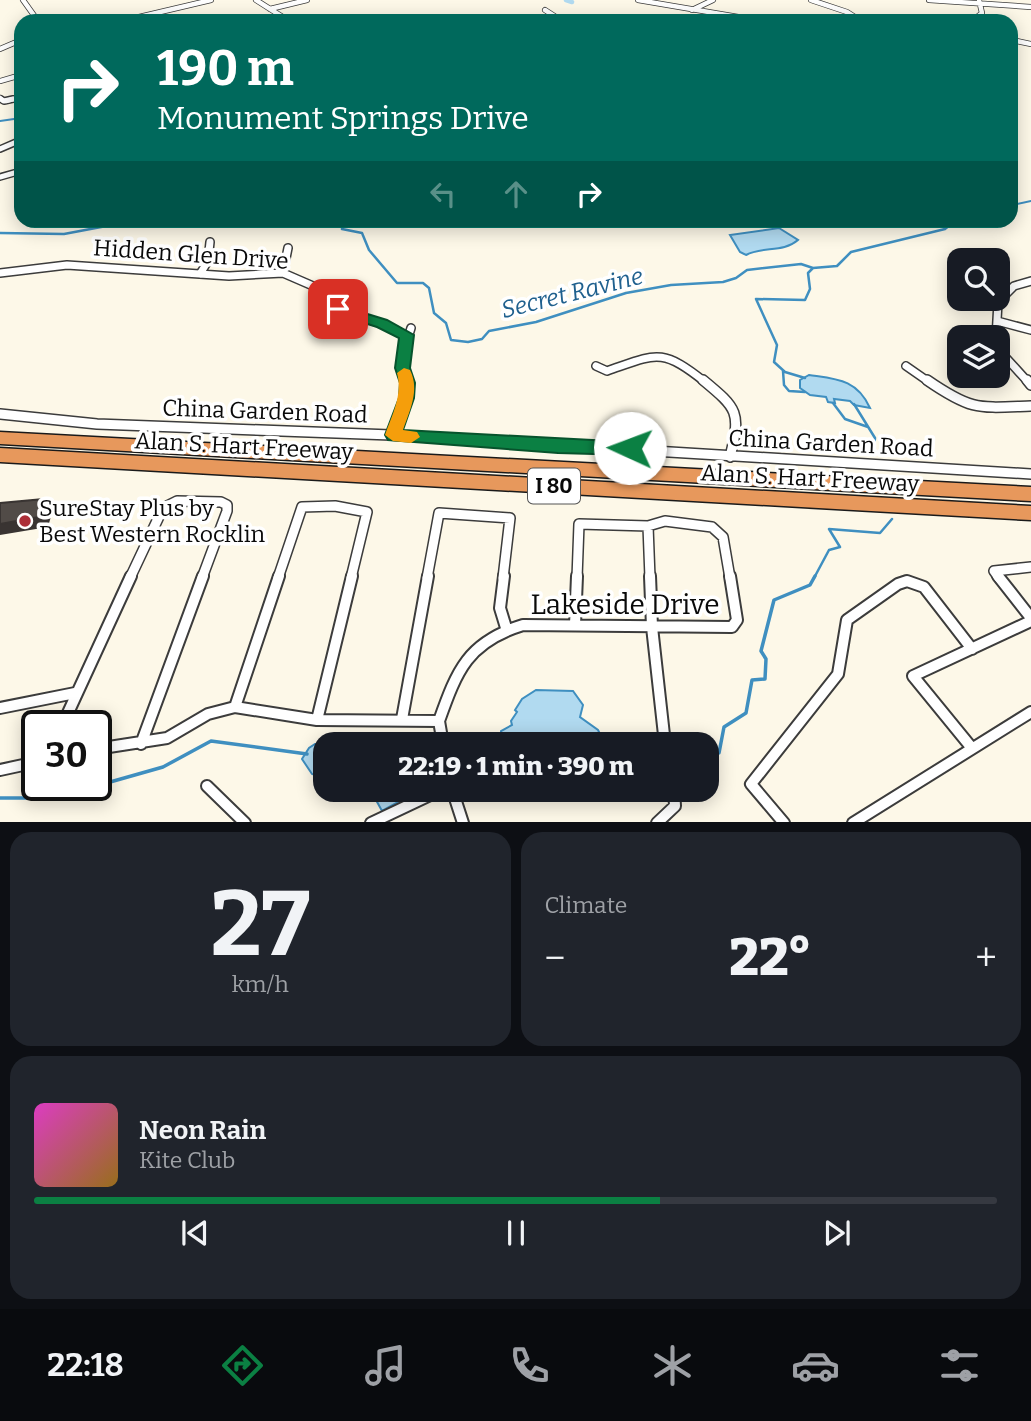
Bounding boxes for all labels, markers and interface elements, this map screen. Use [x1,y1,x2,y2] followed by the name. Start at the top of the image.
[157,39,294,98] text: 190 m
[42,42,133,133] icon: right
[157,99,529,137] text: Monument Springs Drive
[424,175,462,213] icon: left
[497,175,535,213] icon: ahead
[570,175,608,213] icon: right
[92,233,290,275] street label: Hidden Glen Drive
[947,248,1010,388] map controls
[947,248,1010,311] button: search
[498,262,646,324] water label: Secret Ravine
[308,279,368,339] pin
[319,290,357,328] icon: arrive
[947,325,1010,388] button: layers
[162,393,368,429] street label: China Garden Road
[593,411,667,485] position arrow
[728,424,935,462] street label: China Garden Road
[134,426,355,466] street label: Alan S. Hart Freeway
[700,458,921,498] street label: Alan S. Hart Freeway
[528,468,580,504] road number: I 80
[39,494,265,548] place label: SureStay Plus by Best Western Rocklin
[17,513,33,529] marker: SureStay Plus by Best Western Rocklin
[531,588,719,621] street label: Lakeside Drive
[21,710,112,801] speed limit sign: 30
[398,751,634,782] text: 22:19 · 1 min · 390 m
[210,870,310,979] text: 27
[545,891,627,919] text: Climate
[729,926,812,989] text: 22°
[545,935,565,981] text: −
[975,935,997,981] text: +
[232,970,289,998] text: km/h
[139,1115,266,1146] text: Neon Rain
[139,1146,235,1174] text: Kite Club
[176,1214,214,1252] icon: previous
[497,1214,535,1252] icon: pause
[818,1214,856,1252] icon: next
[218,1341,267,1390] icon: directions
[361,1341,410,1390] icon: music
[505,1341,554,1390] icon: phone
[648,1341,697,1390] icon: climate
[791,1341,840,1390] icon: car
[935,1341,984,1390] icon: filters
[47,1346,124,1384] text: 22:18

